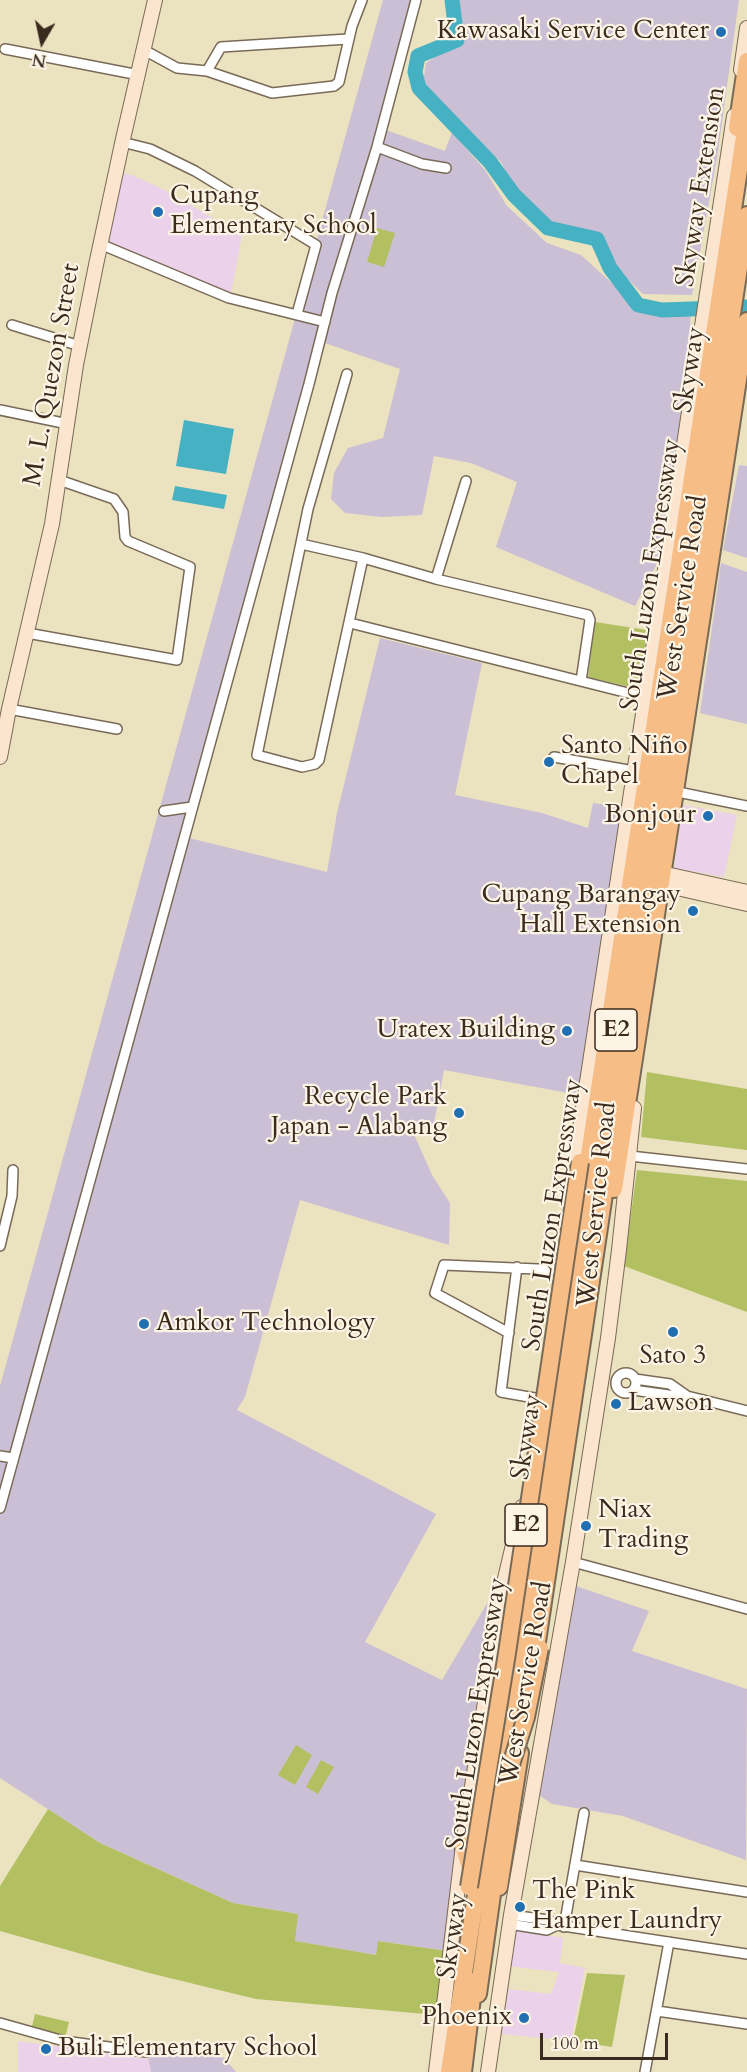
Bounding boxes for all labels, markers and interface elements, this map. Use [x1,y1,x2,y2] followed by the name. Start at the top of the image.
[12,12,72,72] north arrow
[437,16,709,48] place label: Kawasaki Service Center
[714,25,728,39] marker: Kawasaki Service Center
[31,48,48,72] text: N
[671,85,733,289] street label: Skyway Extension
[170,181,377,243] place label: Cupang Elementary School
[151,205,165,219] marker: Cupang Elementary School
[18,261,88,489] street label: M. L. Quezon Street
[669,325,713,415] street label: Skyway
[615,436,689,714] street label: South Luzon Expressway
[652,493,716,703] street label: West Service Road
[561,731,688,792] place label: Santo Niño Chapel
[542,755,556,769] marker: Santo Niño Chapel
[604,800,696,832] place label: Bonjour
[701,809,715,823] marker: Bonjour
[481,880,681,942] place label: Cupang Barangay Hall Extension
[686,904,700,918] marker: Cupang Barangay Hall Extension
[595,1009,637,1051] road number: E2
[377,1015,555,1047] place label: Uratex Building
[560,1024,574,1038] marker: Uratex Building
[517,1076,591,1354] street label: South Luzon Expressway
[271,1082,447,1144] place label: Recycle Park Japan - Alabang
[572,1100,624,1310] street label: West Service Road
[452,1106,466,1120] marker: Recycle Park Japan - Alabang
[156,1308,376,1340] place label: Amkor Technology
[137,1317,151,1331] marker: Amkor Technology
[666,1325,680,1339] marker: Sato 3
[640,1341,706,1373] place label: Sato 3
[628,1388,713,1420] place label: Lawson
[506,1392,550,1482] street label: Skyway
[609,1397,623,1411] marker: Lawson
[598,1495,688,1556] place label: Niax Trading
[505,1504,547,1546] road number: E2
[579,1519,593,1533] marker: Niax Trading
[441,1575,515,1853] street label: South Luzon Expressway
[494,1579,560,1789] street label: West Service Road
[532,1876,722,1937] place label: The Pink Hamper Laundry
[433,1891,475,1981] street label: Skyway
[513,1900,527,1914] marker: The Pink Hamper Laundry
[421,2002,512,2034] place label: Phoenix
[517,2011,531,2025] marker: Phoenix
[543,2021,670,2059] scale bar
[551,2031,599,2056] text: 100 m
[58,2033,317,2065] place label: Buli Elementary School
[39,2042,53,2056] marker: Buli Elementary School

